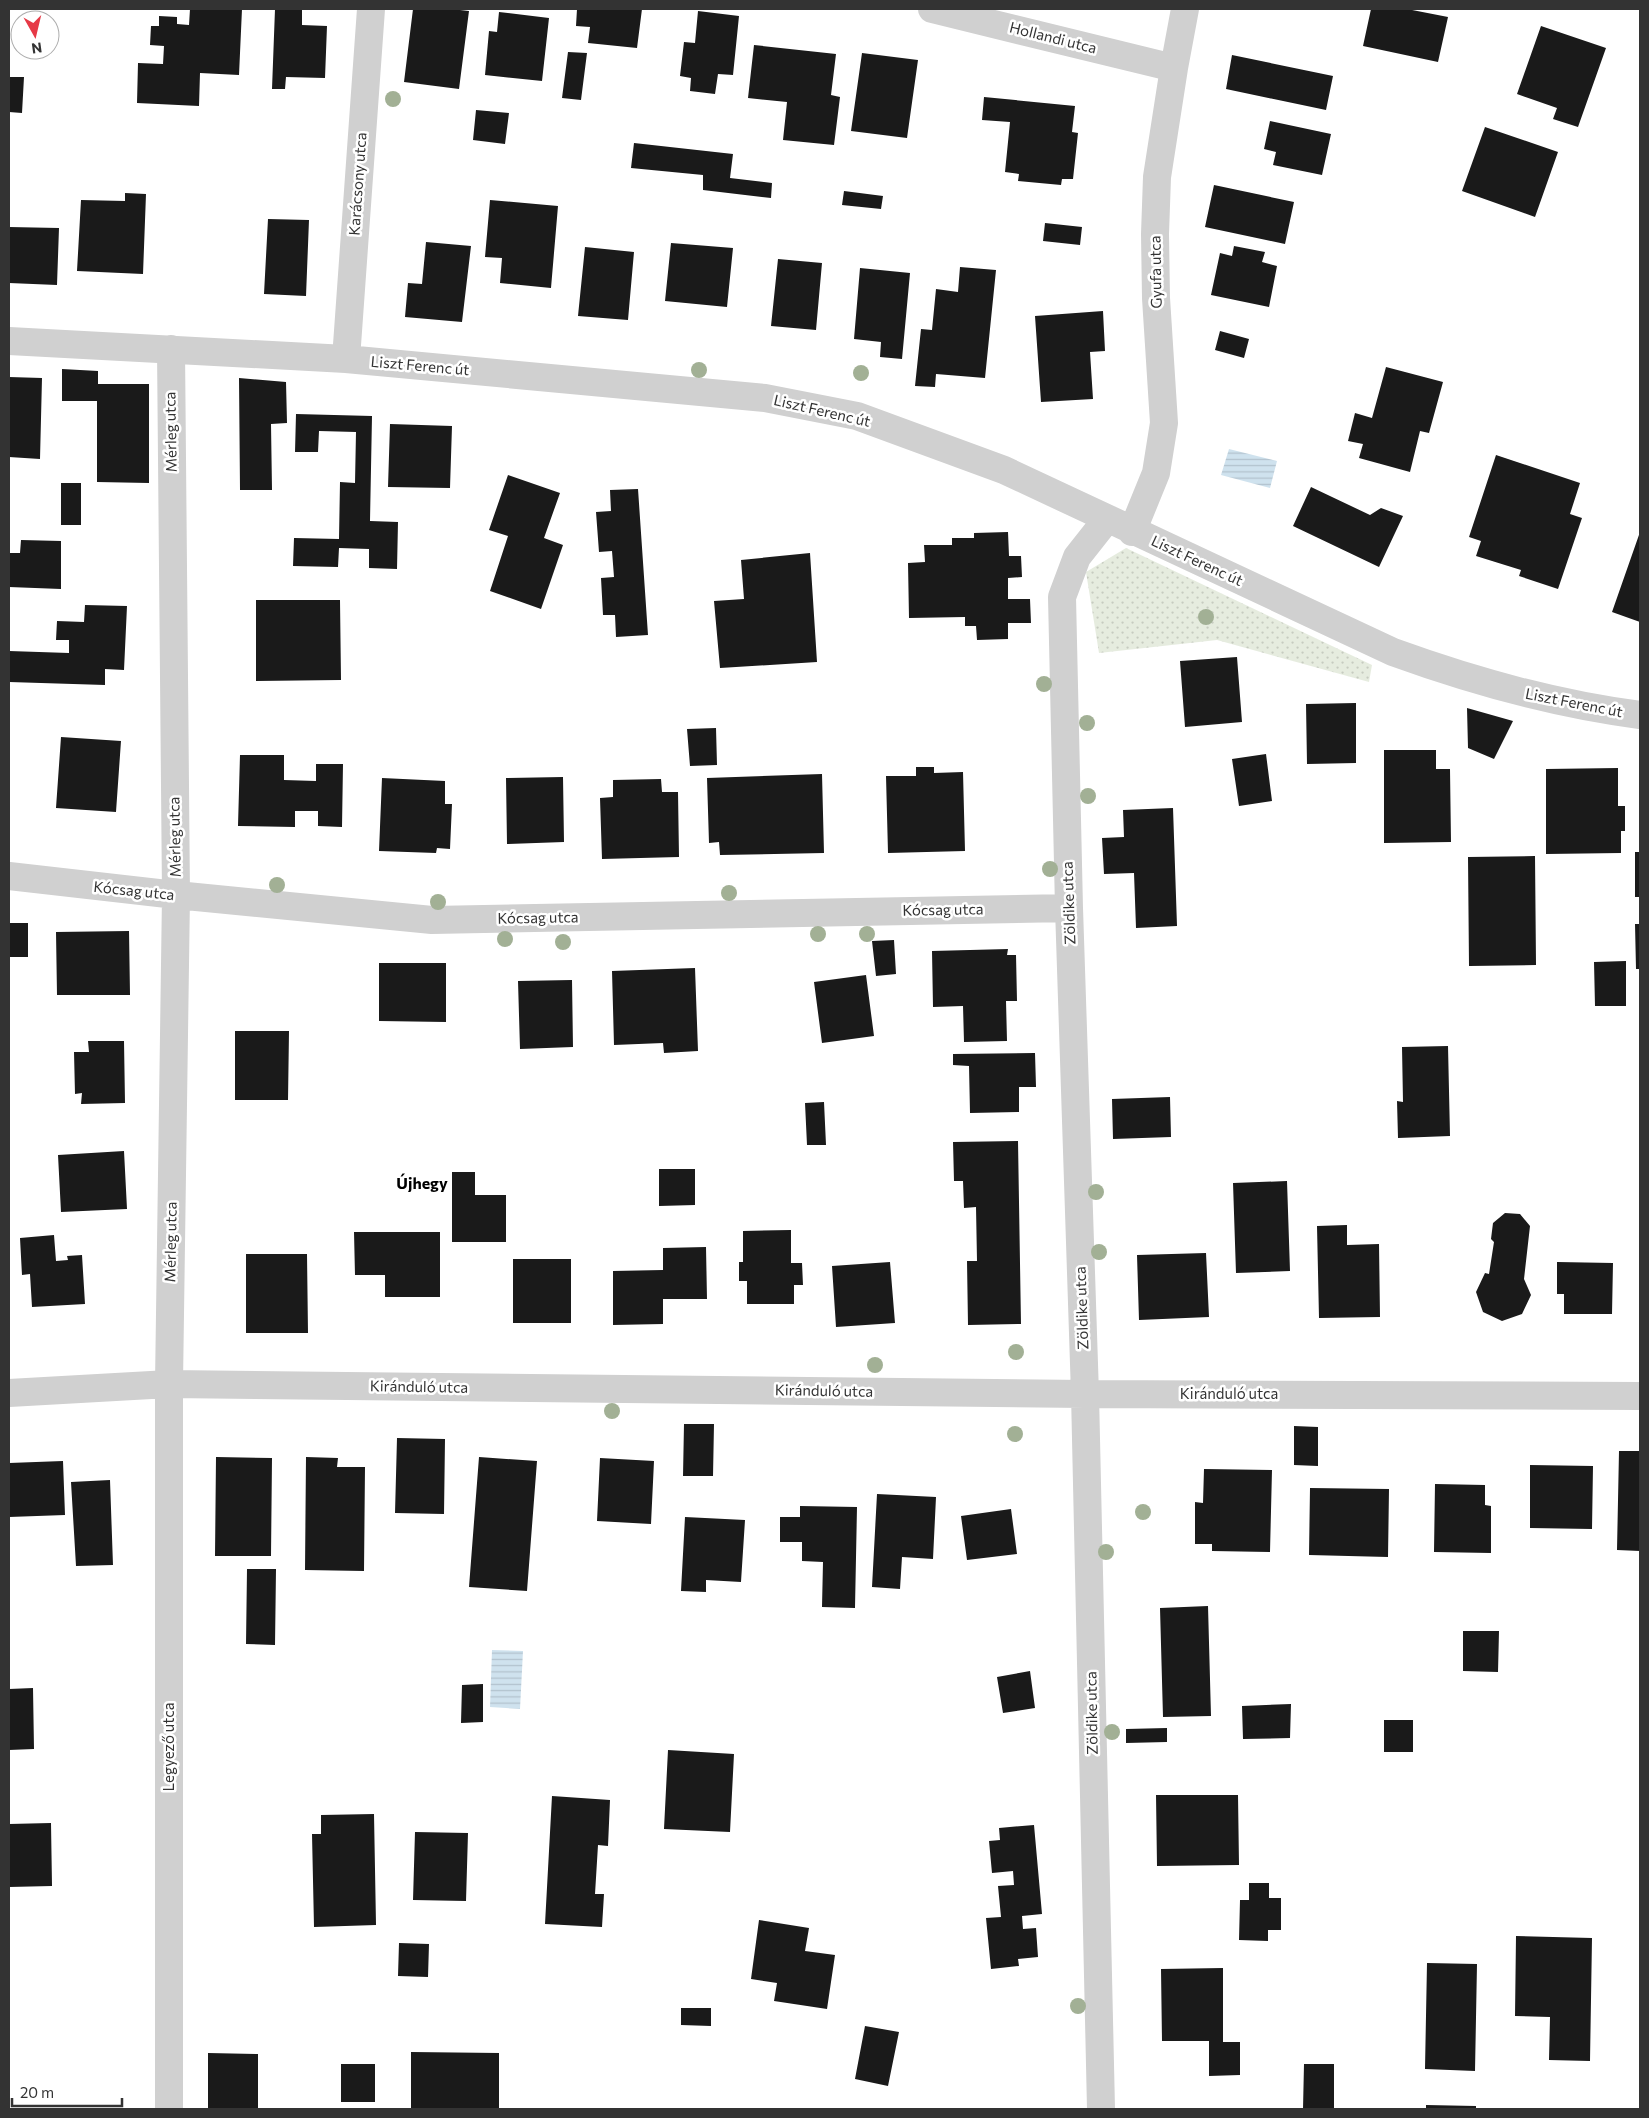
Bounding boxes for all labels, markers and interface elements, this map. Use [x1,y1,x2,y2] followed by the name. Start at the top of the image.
[10,10,60,60] north arrow
[1008,17,1099,57] street label: Hollandi utca
[30,39,43,58] text: N
[344,132,370,236] street label: Karácsony utca
[1145,235,1165,309] street label: Gyufa utca
[370,352,470,378] street label: Liszt Ferenc út
[772,390,872,430] street label: Liszt Ferenc út
[160,392,180,472] street label: Mérleg utca
[1149,531,1246,589] street label: Liszt Ferenc út
[1524,684,1624,720] street label: Liszt Ferenc út
[164,797,184,877] street label: Mérleg utca
[1058,861,1078,945] street label: Zöldike utca
[93,877,175,903] street label: Kócsag utca
[902,899,984,919] street label: Kócsag utca
[497,907,579,927] street label: Kócsag utca
[396,1173,448,1192] district label: Újhegy
[160,1202,180,1282] street label: Mérleg utca
[1071,1266,1091,1350] street label: Zöldike utca
[370,1376,468,1396] street label: Kiránduló utca
[775,1380,873,1400] street label: Kiránduló utca
[1180,1384,1278,1402] street label: Kiránduló utca
[1081,1671,1101,1755] street label: Zöldike utca
[159,1703,177,1792] street label: Legyező utca
[12,2076,122,2108] scale bar
[20,2083,54,2101] text: 20 m

